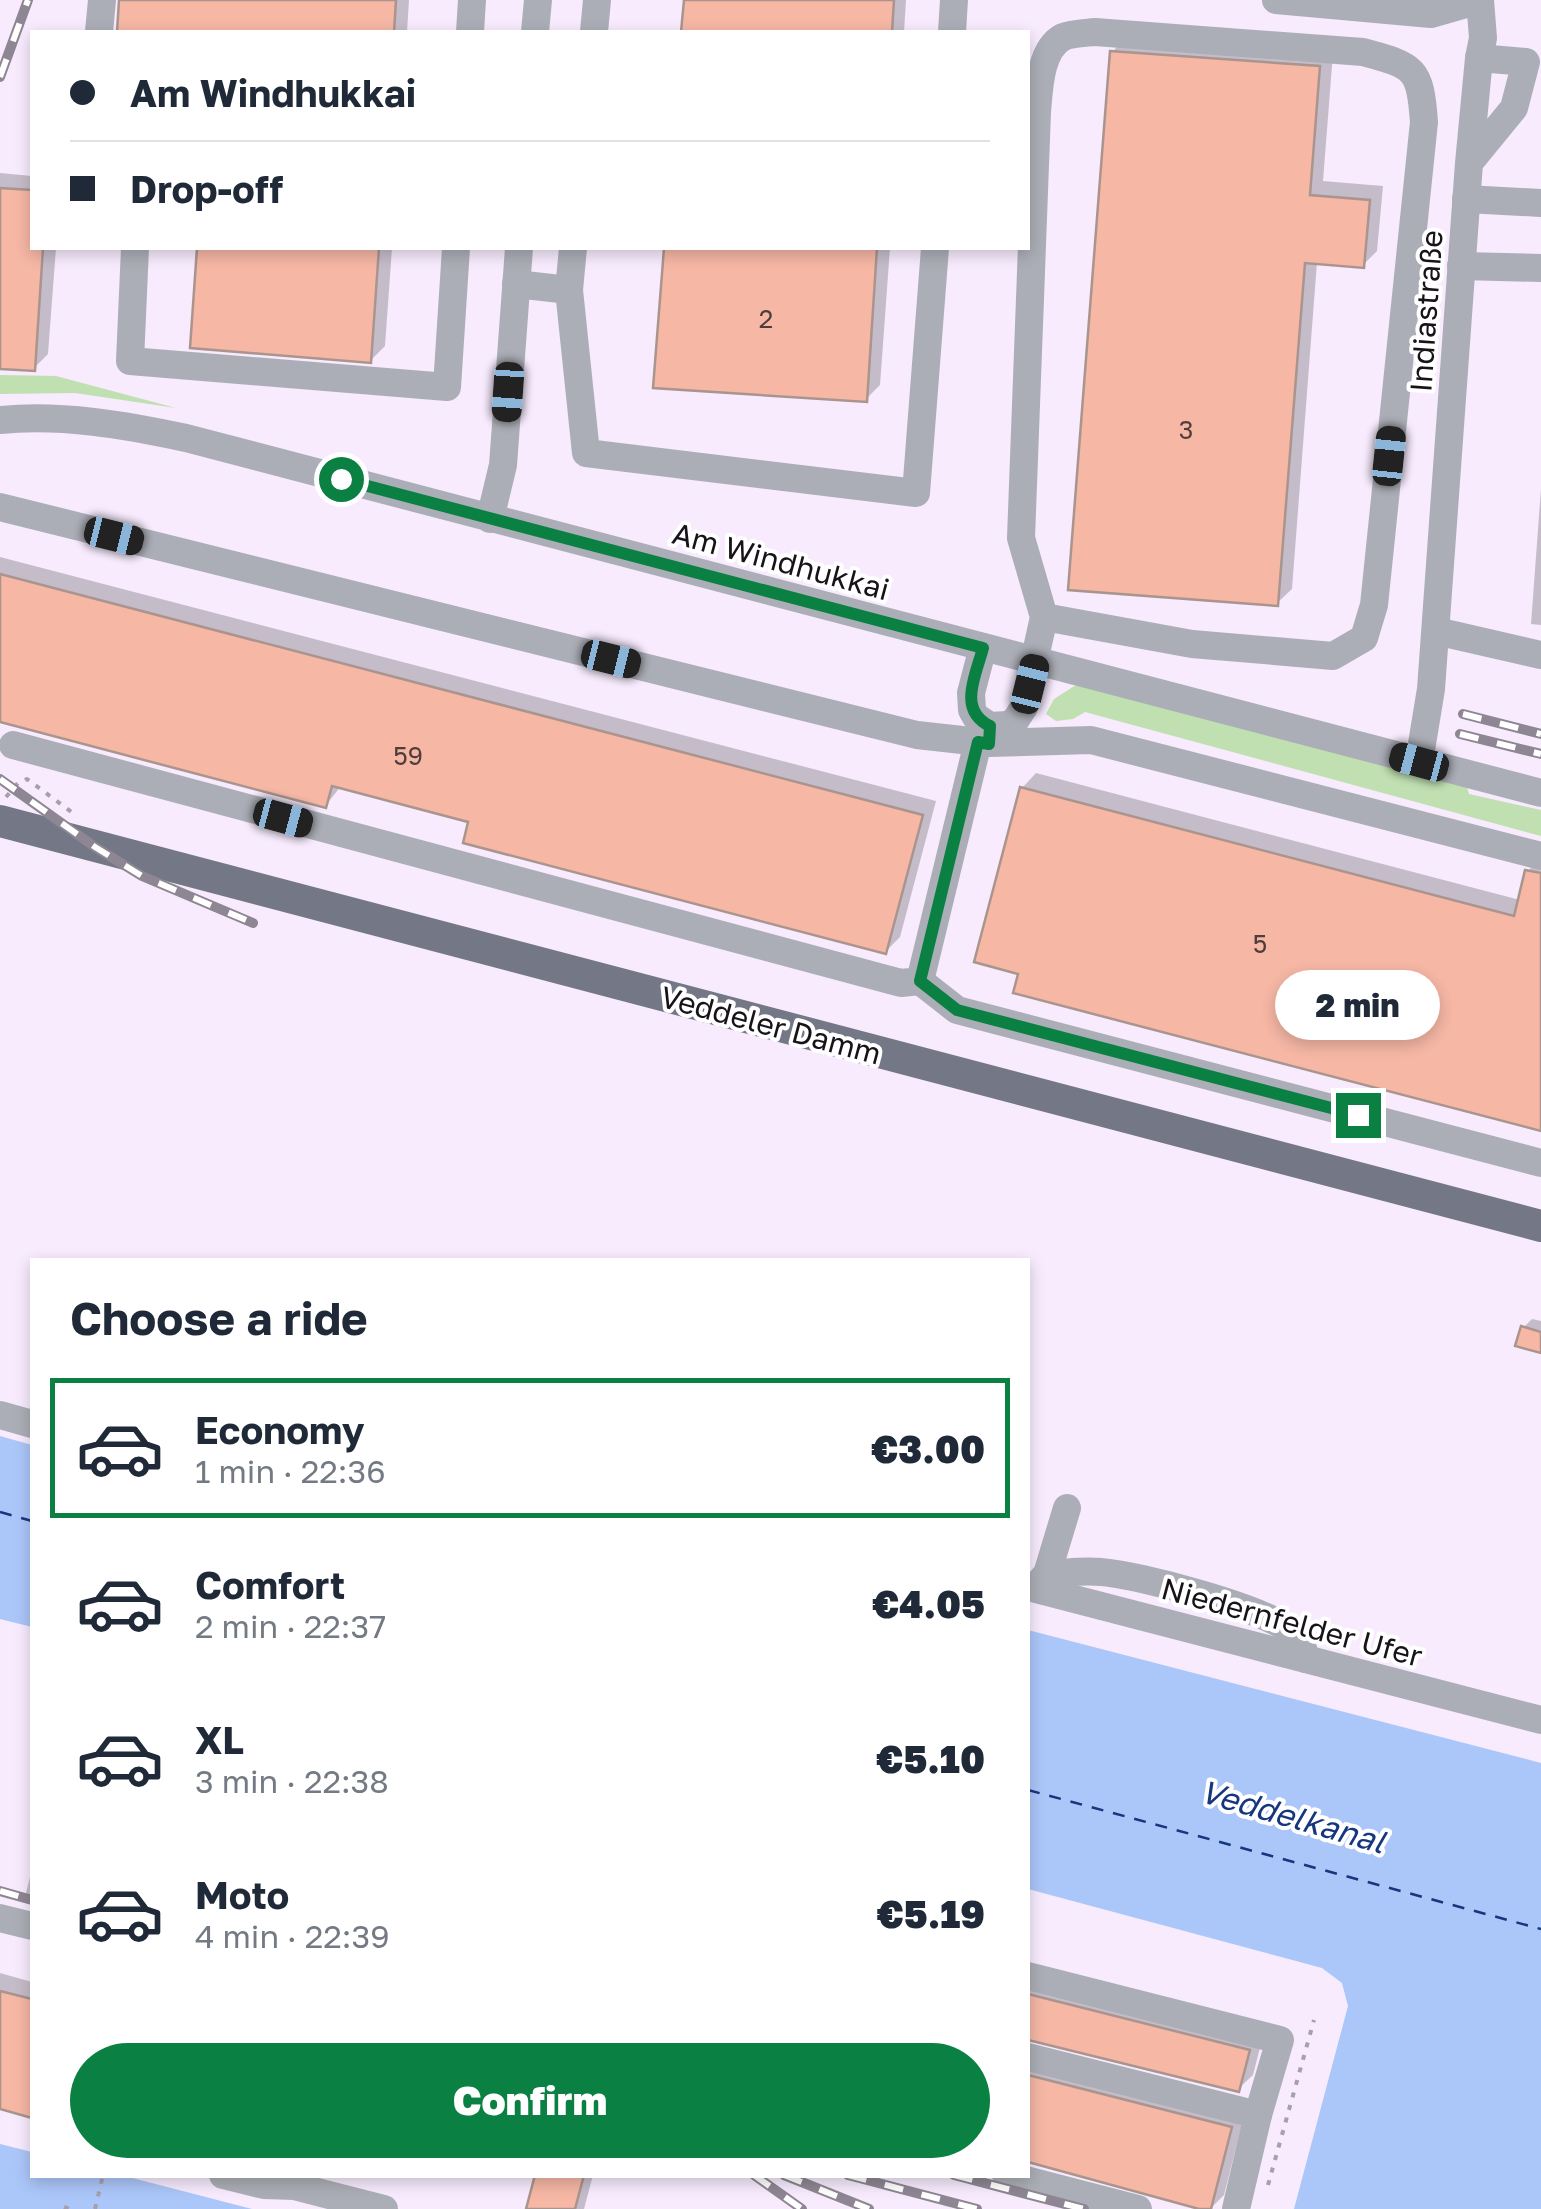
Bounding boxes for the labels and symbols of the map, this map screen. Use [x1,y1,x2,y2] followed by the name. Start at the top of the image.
[1402,229,1450,393] street label: Indiastraße
[759,303,773,334] house number: 2
[491,361,525,423] car
[1179,414,1193,445] house number: 3
[1371,425,1407,487] car
[319,457,364,502] route start
[81,514,147,558] car
[669,515,893,607] street label: Am Windhukkai
[578,637,644,681] car
[1008,651,1052,717] car
[393,740,423,771] house number: 59
[1386,740,1452,784] car
[250,796,316,840] car
[1253,928,1267,959] house number: 5
[1276,970,1440,1040] callout: 2 min
[657,978,885,1072] street label: Veddeler Damm
[1336,1093,1381,1138] route end
[1158,1570,1427,1674] street label: Niedernfelder Ufer
[1196,1772,1391,1861] water label: Veddelkanal

